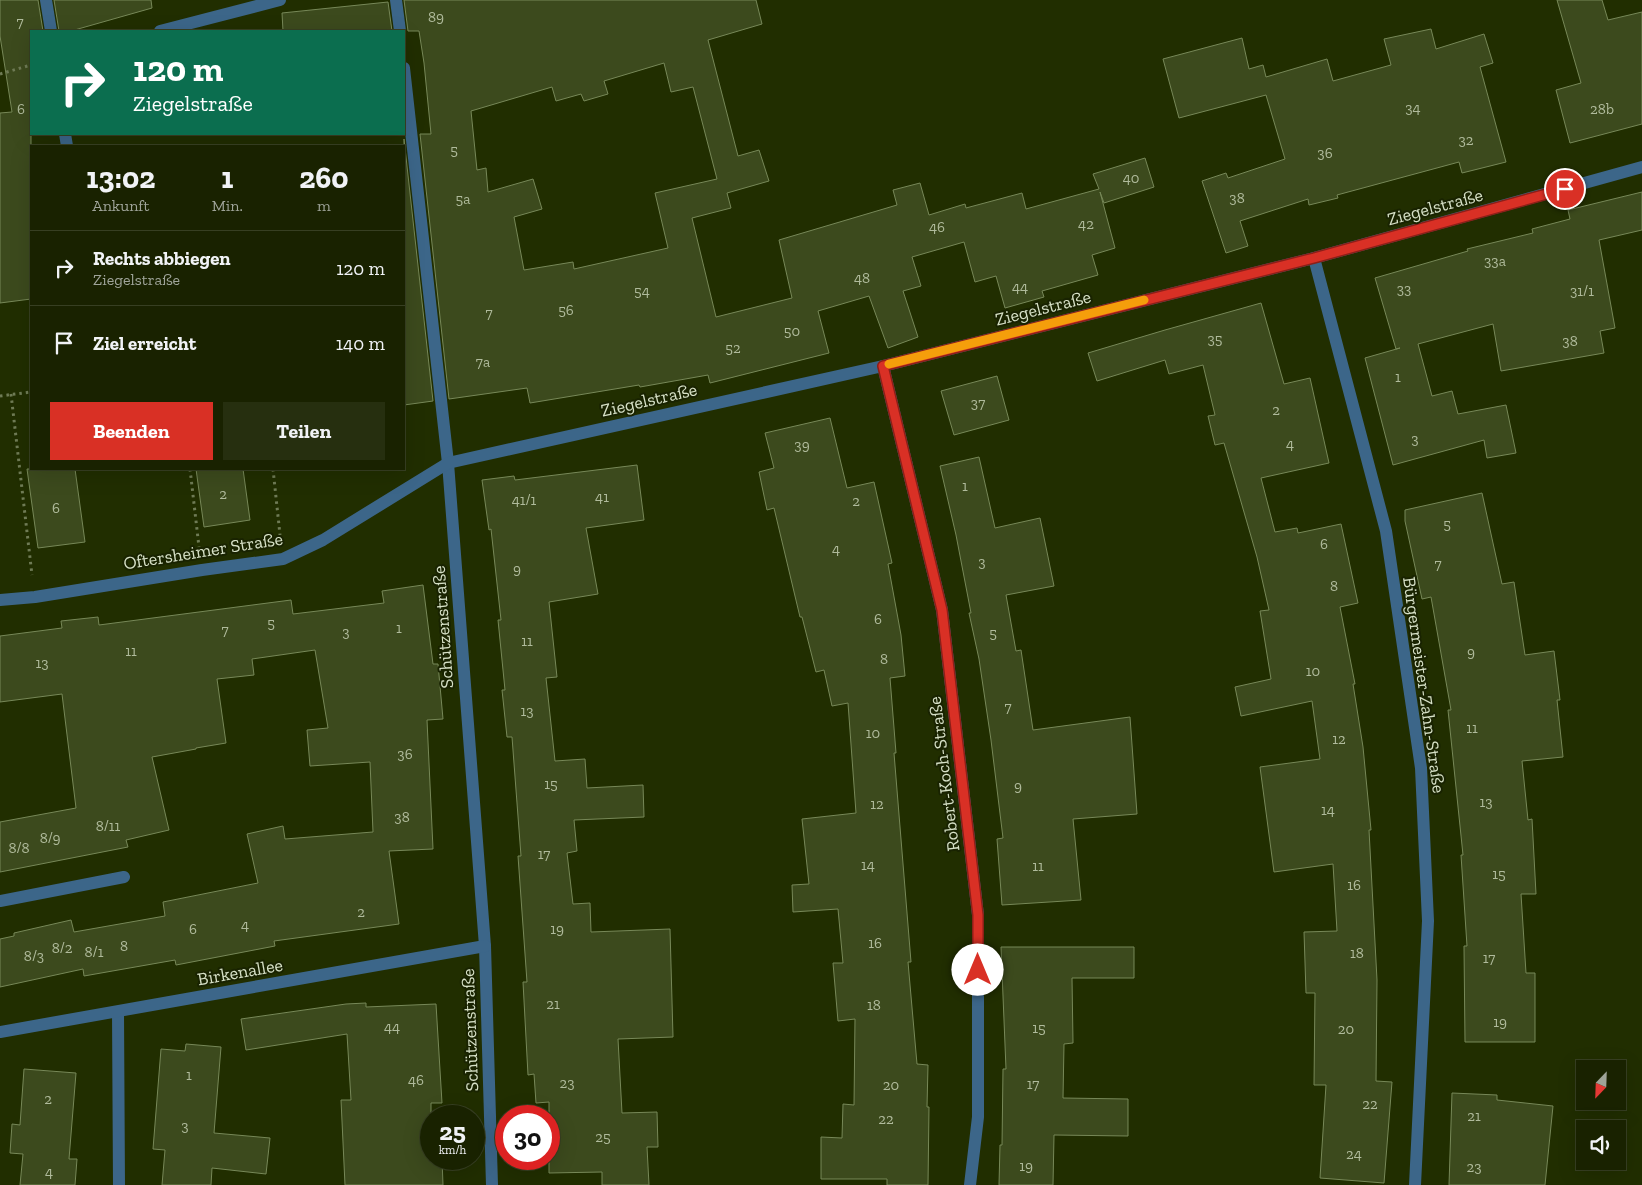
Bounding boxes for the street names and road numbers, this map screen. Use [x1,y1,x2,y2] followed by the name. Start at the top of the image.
[1385,184,1485,230] street label: Ziegelstraße
[993,285,1093,331] street label: Ziegelstraße
[599,378,699,422] street label: Ziegelstraße
[122,528,284,574] street label: Oftersheimer Straße
[428,565,458,689] street label: Schützenstraße
[1398,575,1450,795] street label: Bürgermeister-Zahn-Straße
[924,695,964,853] street label: Robert-Koch-Straße
[196,954,284,990] street label: Birkenallee
[457,968,483,1092] street label: Schützenstraße

